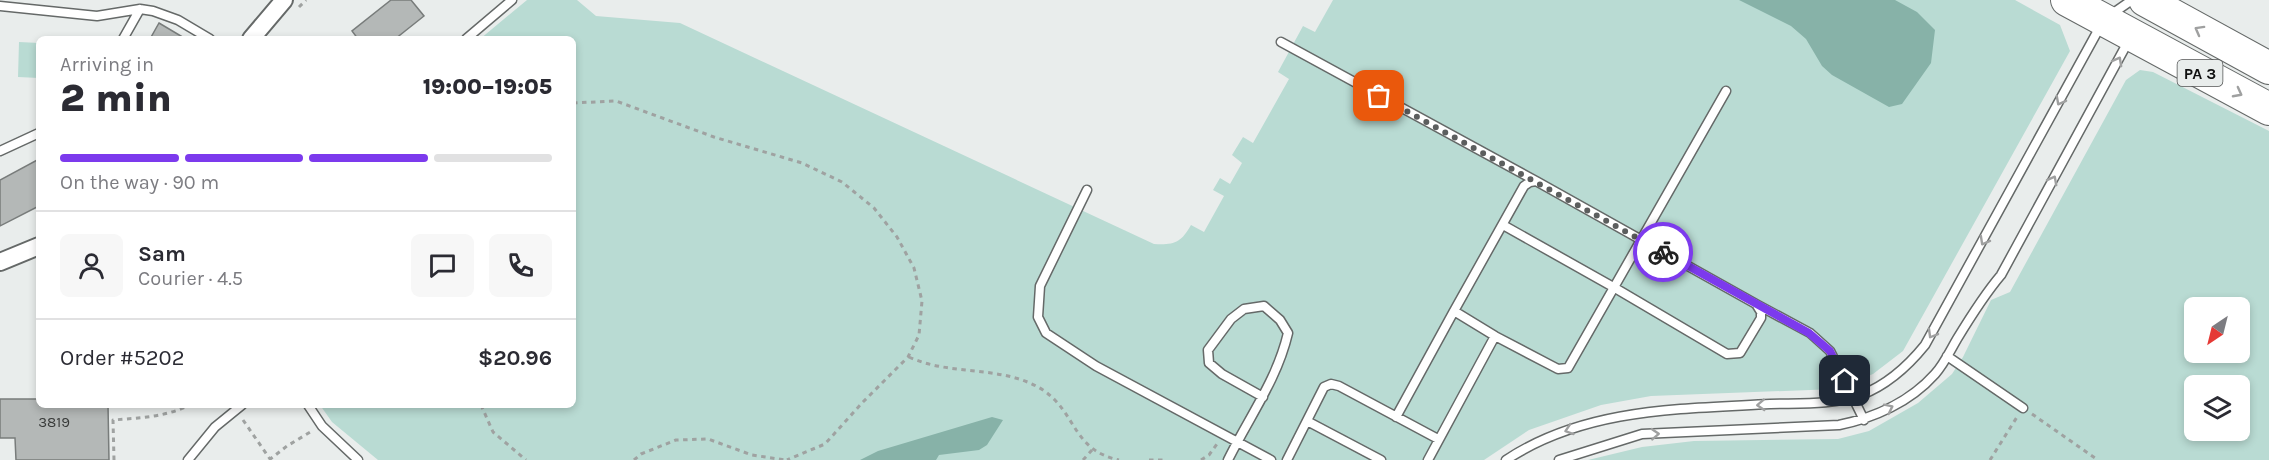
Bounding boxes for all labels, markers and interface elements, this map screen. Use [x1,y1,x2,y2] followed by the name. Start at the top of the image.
[2195,26,2205,37] one-way arrow
[60,53,154,76] text: Arriving in
[2111,56,2122,67] one-way arrow
[2178,60,2222,86] road number: PA 3
[1353,70,1404,121] pin
[423,74,552,100] text: 19:00–19:05
[60,75,172,121] text: 2 min
[1362,79,1395,112] icon: bag
[2232,86,2242,97] one-way arrow
[2056,94,2067,105] one-way arrow
[60,171,219,194] text: On the way · 90 m
[2046,175,2057,186] one-way arrow
[1633,222,1693,282] courier
[60,234,123,297] button: person
[411,234,474,297] button: chat
[489,234,552,297] button: phone
[1980,235,1991,246] one-way arrow
[1647,236,1680,269] icon: bike
[138,241,186,267] text: Sam
[138,267,243,290] text: Courier · 4.5
[2184,297,2250,363] north arrow
[2184,297,2250,441] map controls
[1927,328,1939,338] one-way arrow
[60,345,184,371] text: Order #5202
[478,345,552,371] text: $20.96
[1819,355,1870,406] pin
[1828,364,1861,397] icon: home
[2184,375,2250,441] button: layers
[1757,398,1766,411] one-way arrow
[1882,403,1893,415] one-way arrow
[38,413,70,431] house number: 3819
[1564,423,1575,435] one-way arrow
[1651,427,1660,440] one-way arrow

